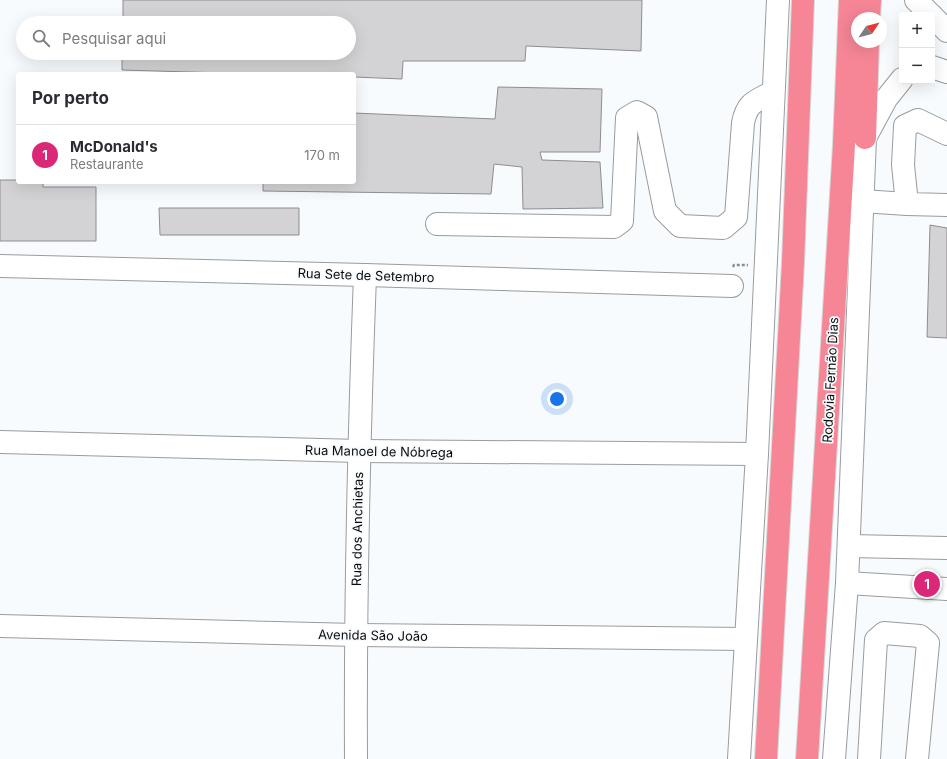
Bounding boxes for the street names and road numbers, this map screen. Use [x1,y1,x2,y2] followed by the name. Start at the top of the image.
[297,265,435,285] street label: Rua Sete de Setembro
[819,317,841,443] street label: Rodovia Fernão Dias
[305,442,453,460] street label: Rua Manoel de Nóbrega
[348,472,366,586] street label: Rua dos Anchietas
[318,626,428,644] street label: Avenida São João

